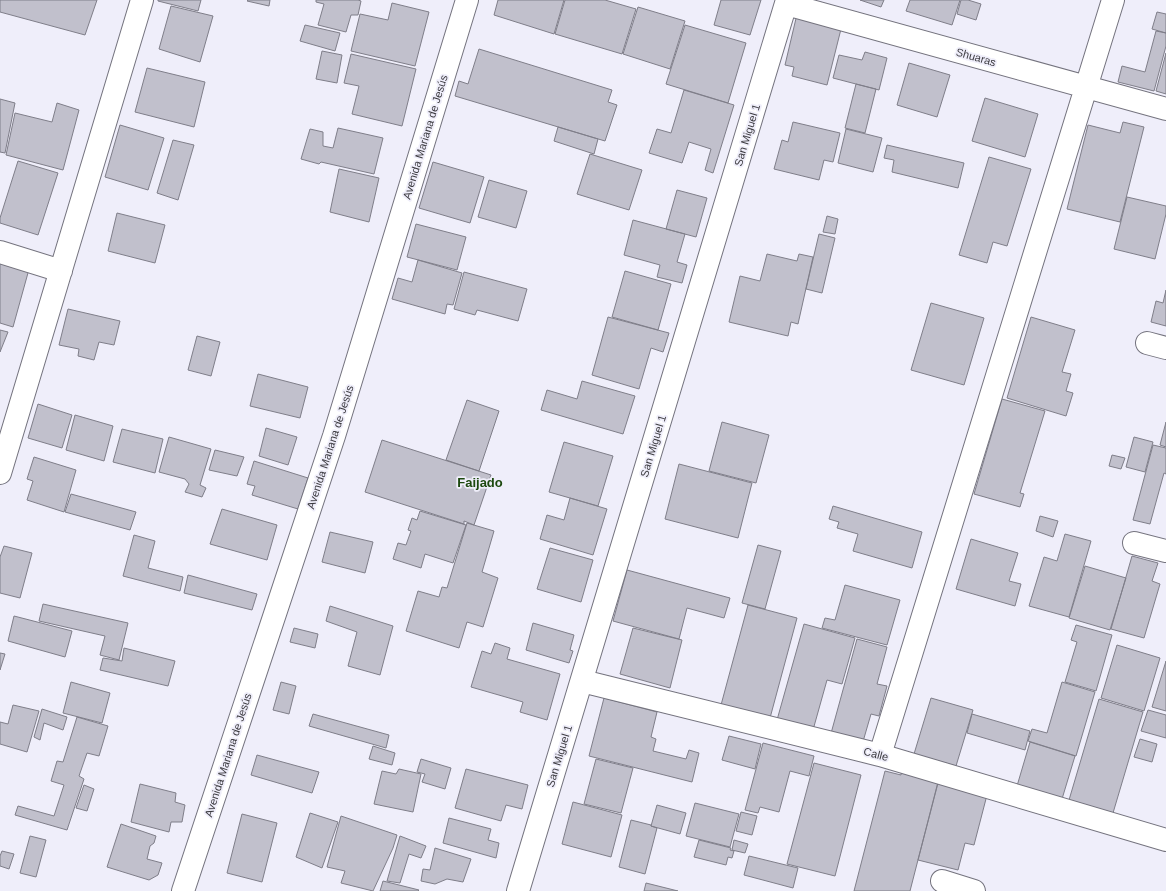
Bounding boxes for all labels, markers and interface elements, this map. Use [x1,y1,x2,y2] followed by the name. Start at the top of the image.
[955,46,998,69] street label: Shuaras
[400,73,450,201] street label: Avenida Mariana de Jesús
[732,103,762,167] street label: San Miguel 1
[304,383,356,510] street label: Avenida Mariana de Jesús
[638,414,668,478] street label: San Miguel 1
[457,475,503,490] district label: Faijado
[202,691,254,818] street label: Avenida Mariana de Jesús
[544,724,574,788] street label: San Miguel 1
[862,745,890,763] street label: Calle

